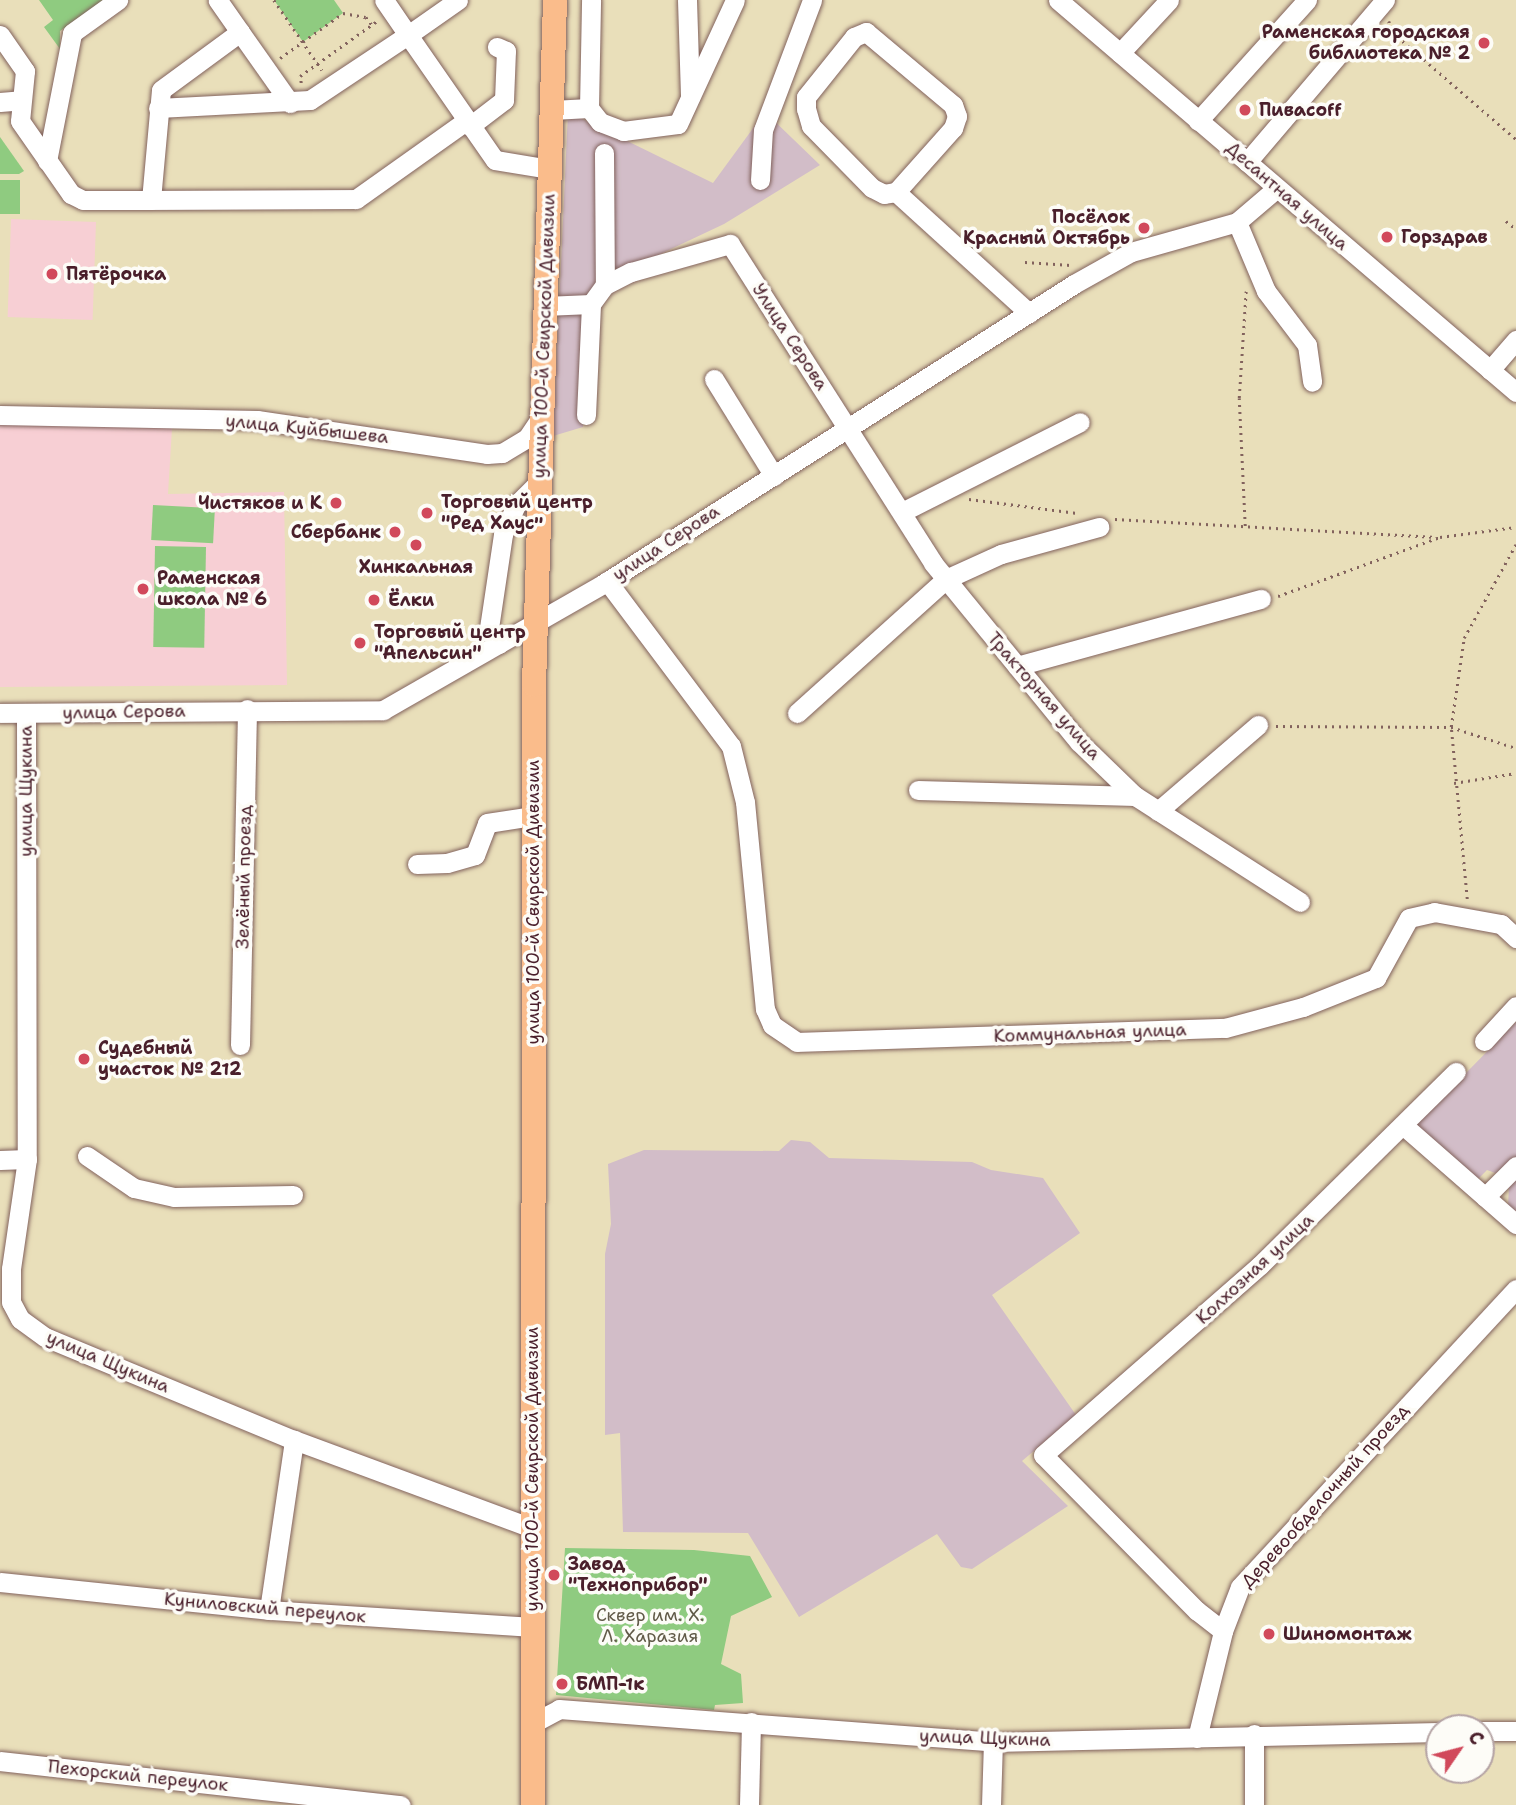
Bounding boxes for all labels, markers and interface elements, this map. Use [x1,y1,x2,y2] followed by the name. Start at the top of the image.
[1262,22,1470,64] place label: Раменская городская библиотека № 2
[1476,35,1492,51] marker: Раменская городская библиотека № 2
[1259,99,1342,121] place label: Пивасоff
[1237,102,1253,118] marker: Пивасоff
[1221,137,1353,255] street label: Десантная улица
[528,193,560,479] street label: улица 100-й Свирской Дивизии
[963,207,1130,249] place label: Посёлок Красный Октябрь
[1136,220,1152,236] marker: Посёлок Красный Октябрь
[1401,226,1488,248] place label: Горздрав
[1379,229,1395,245] marker: Горздрав
[66,263,166,285] place label: Пятёрочка
[44,266,60,282] marker: Пятёрочка
[747,280,833,394] street label: Улица Серова
[224,410,390,448] street label: улица Куйбышева
[198,492,322,514] place label: Чистяков и К
[441,492,593,534] place label: Торговый центр "Ред Хаус"
[328,495,344,511] marker: Чистяков и К
[609,500,723,586] street label: улица Серова
[419,505,435,521] marker: Торговый центр "Ред Хаус"
[291,521,381,543] place label: Сбербанк
[387,524,403,540] marker: Сбербанк
[408,537,424,553] marker: Хинкальная
[359,556,473,578] place label: Хинкальная
[157,568,267,610] place label: Раменская школа № 6
[135,581,151,597] marker: Раменская школа № 6
[388,589,434,611] place label: Ёлки
[366,592,382,608] marker: Ёлки
[374,622,526,664] place label: Торговый центр "Апельсин"
[983,628,1105,764] street label: Тракторная улица
[352,635,368,651] marker: Торговый центр "Апельсин"
[62,700,186,724] street label: улица Серова
[15,725,37,857] street label: улица Щукина
[522,760,544,1044] street label: улица 100-й Свирской Дивизии
[232,805,256,949] street label: Зелёный проезд
[993,1019,1187,1047] street label: Коммунальная улица
[98,1038,242,1080] place label: Судебный участок № 212
[76,1051,92,1067] marker: Судебный участок № 212
[1192,1209,1318,1329] street label: Колхозная улица
[43,1326,173,1398] street label: улица Щукина
[521,1327,543,1611] street label: улица 100-й Свирской Дивизии
[1237,1400,1413,1592] street label: Деревообделочный проезд
[568,1554,708,1596] place label: Завод "Техноприбор"
[546,1567,562,1583] marker: Завод "Техноприбор"
[163,1588,367,1628] street label: Куниловский переулок
[596,1605,704,1648] park label: Сквер им. Х. Л. Харазия
[1283,1623,1412,1645] place label: Шиномонтаж
[1261,1626,1277,1642] marker: Шиномонтаж
[576,1673,644,1695] place label: БМП-1к
[554,1676,570,1692] marker: БМП-1к
[1425,1714,1495,1784] north arrow
[919,1725,1051,1751] street label: улица Щукина
[1462,1726,1490,1750] text: С
[47,1756,229,1796] street label: Пехорский переулок

